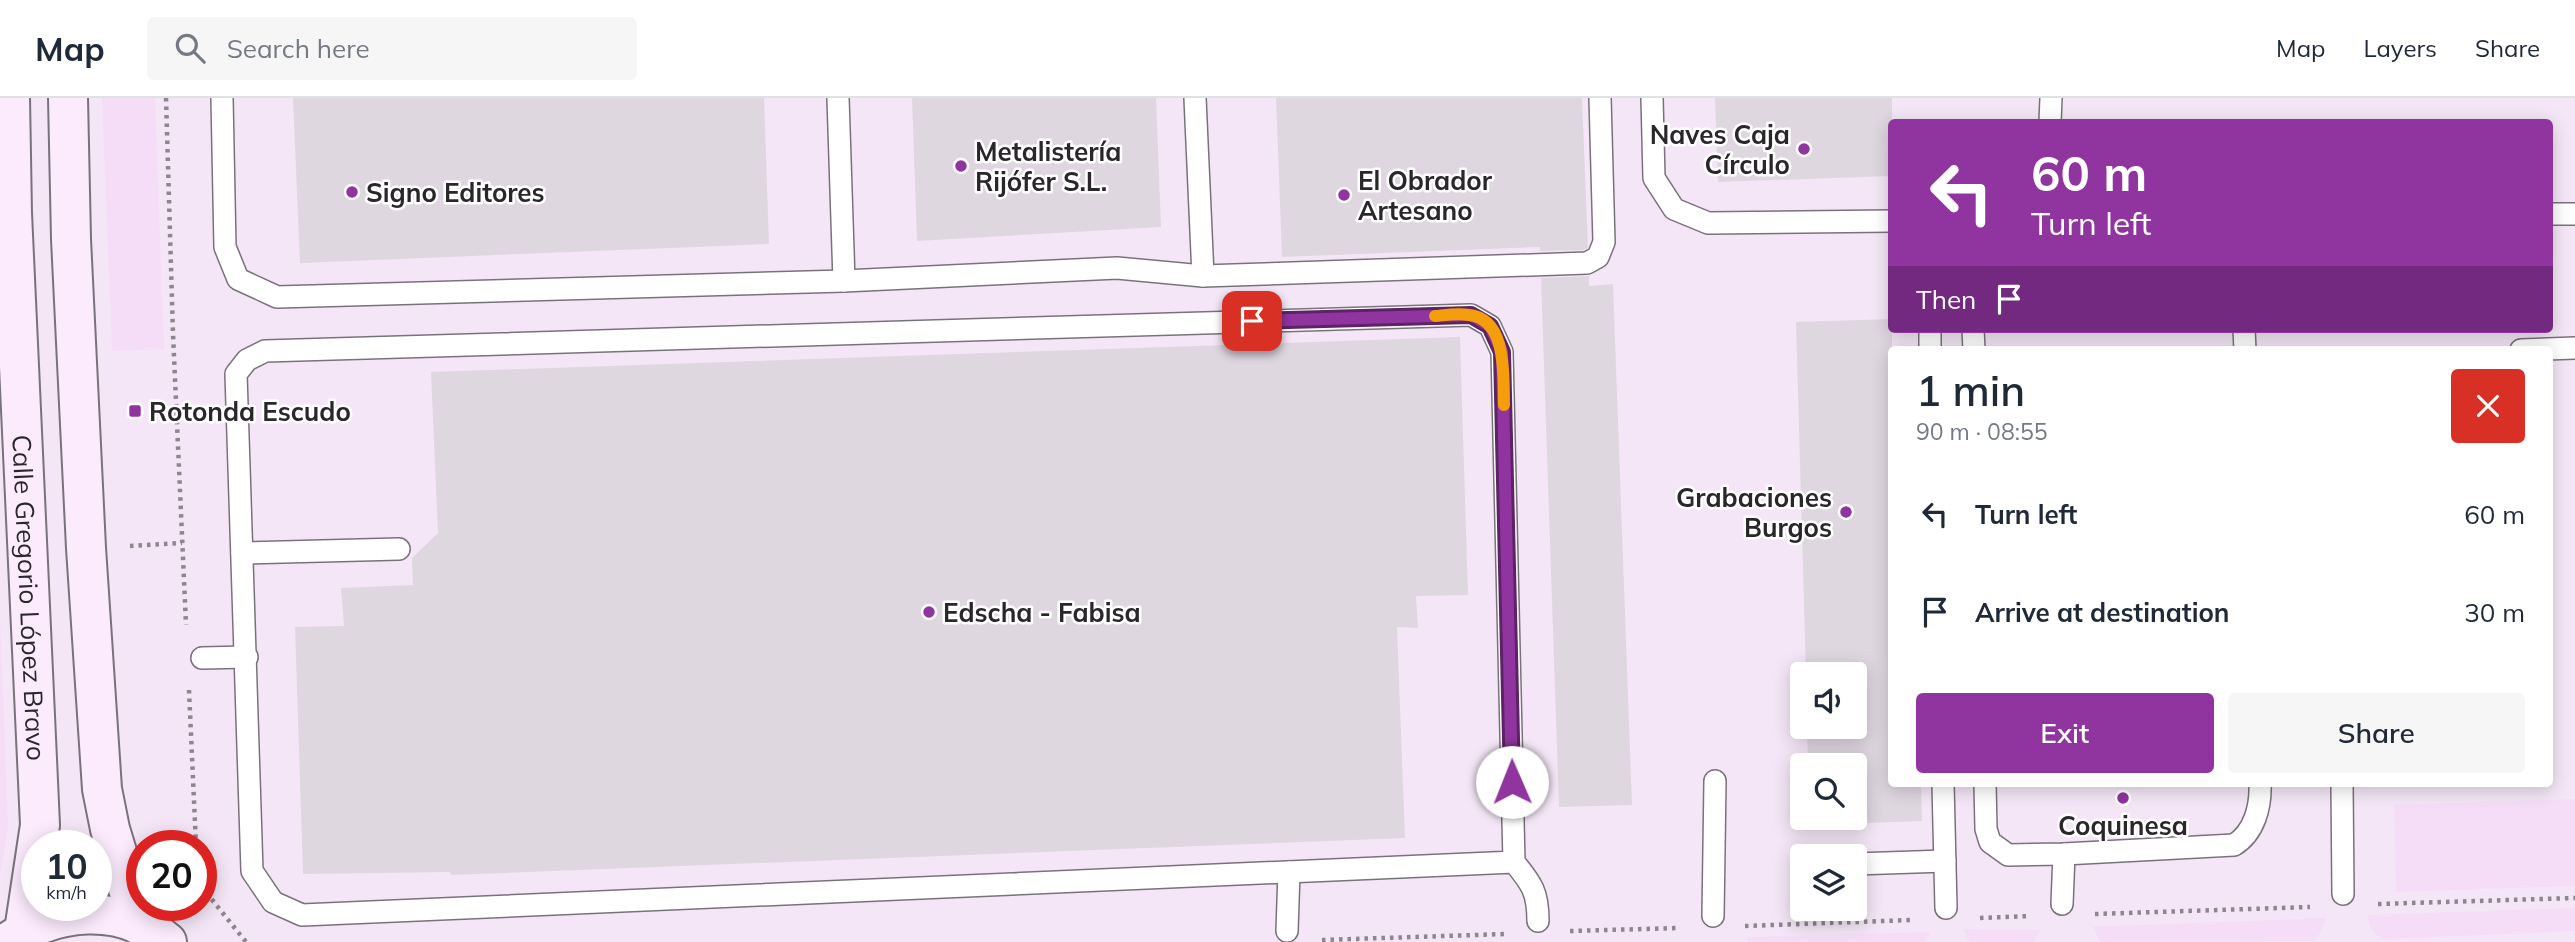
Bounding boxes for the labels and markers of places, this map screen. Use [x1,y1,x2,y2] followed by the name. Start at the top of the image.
[1650,118,1790,181] place label: Naves Caja Círculo
[975,135,1121,198] place label: Metalistería Rijófer S.L.
[1796,141,1812,157] marker: Naves Caja Círculo
[953,158,969,174] marker: Metalistería Rijófer S.L.
[1358,164,1493,227] place label: El Obrador Artesano
[366,176,545,209] place label: Signo Editores
[344,184,360,200] marker: Signo Editores
[1336,187,1352,203] marker: El Obrador Artesano
[1222,291,1282,351] pin
[149,395,351,428] place label: Rotonda Escudo
[127,403,143,419] marker: Rotonda Escudo
[1676,481,1832,544] place label: Grabaciones Burgos
[1838,504,1854,520] marker: Grabaciones Burgos
[943,596,1141,629] place label: Edscha - Fabisa
[921,604,937,620] marker: Edscha - Fabisa
[2115,790,2131,806] marker: Coquinesa
[2058,809,2188,842] place label: Coquinesa

